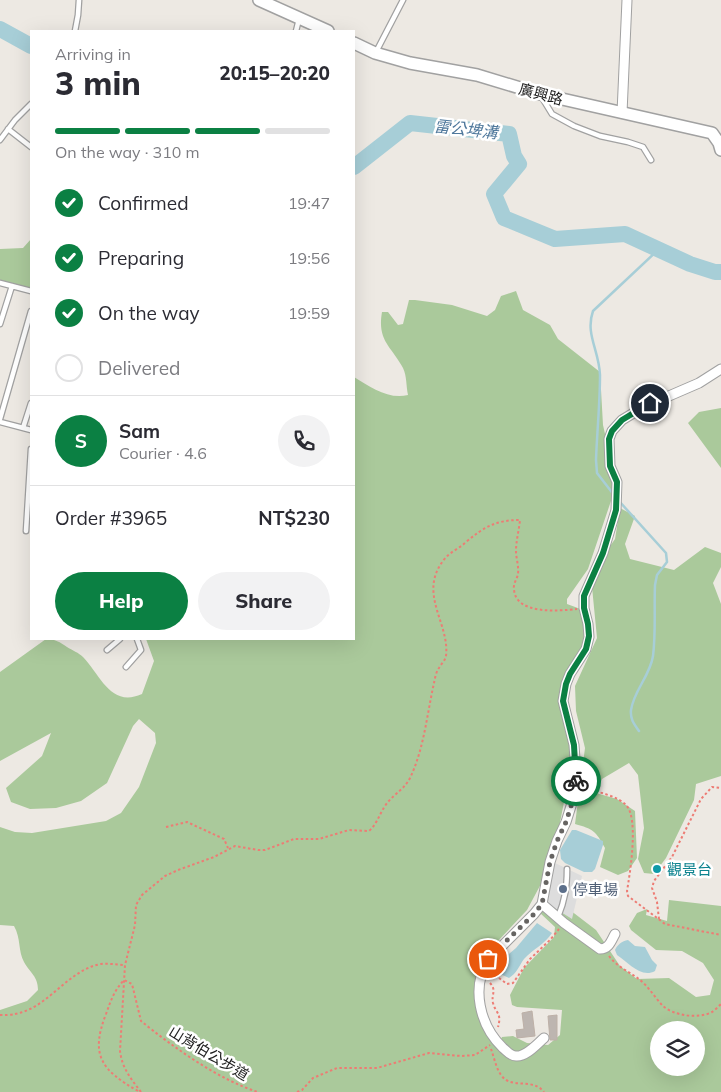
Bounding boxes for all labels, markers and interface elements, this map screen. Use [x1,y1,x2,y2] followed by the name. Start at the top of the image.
[55,44,131,64] text: Arriving in
[219,61,330,85] text: 20:15–20:20
[55,63,141,103] text: 3 min
[517,79,565,109] street label: 廣興路
[433,116,501,142] water label: 雷公埤溝
[55,142,200,162] text: On the way · 310 m
[55,189,83,217] icon: check
[98,191,189,215] text: Confirmed
[288,193,330,213] text: 19:47
[55,244,83,272] icon: check
[98,246,184,270] text: Preparing
[288,248,330,268] text: 19:56
[55,299,83,327] icon: check
[98,301,200,325] text: On the way
[288,303,330,323] text: 19:59
[98,356,180,380] text: Delivered
[629,382,671,424] pin
[636,389,664,417] icon: home
[278,415,330,467] button: phone
[119,419,160,443] text: Sam
[75,429,87,453] text: S
[119,443,207,463] text: Courier · 4.6
[55,506,167,530] text: Order #3965
[258,506,330,530] text: NT$230
[55,572,188,630] button: Help
[198,572,330,630] button: Share
[551,756,601,806] courier
[562,767,590,795] icon: bike
[667,860,712,879] place label: 觀景台
[651,863,663,875] marker: 觀景台
[573,880,618,899] place label: 停車場
[557,883,569,895] marker: 停車場
[467,938,509,980] pin
[474,945,502,973] icon: bag
[650,1021,705,1076] map controls
[650,1021,705,1076] button: layers
[166,1022,252,1084] street label: 山背伯公步道

